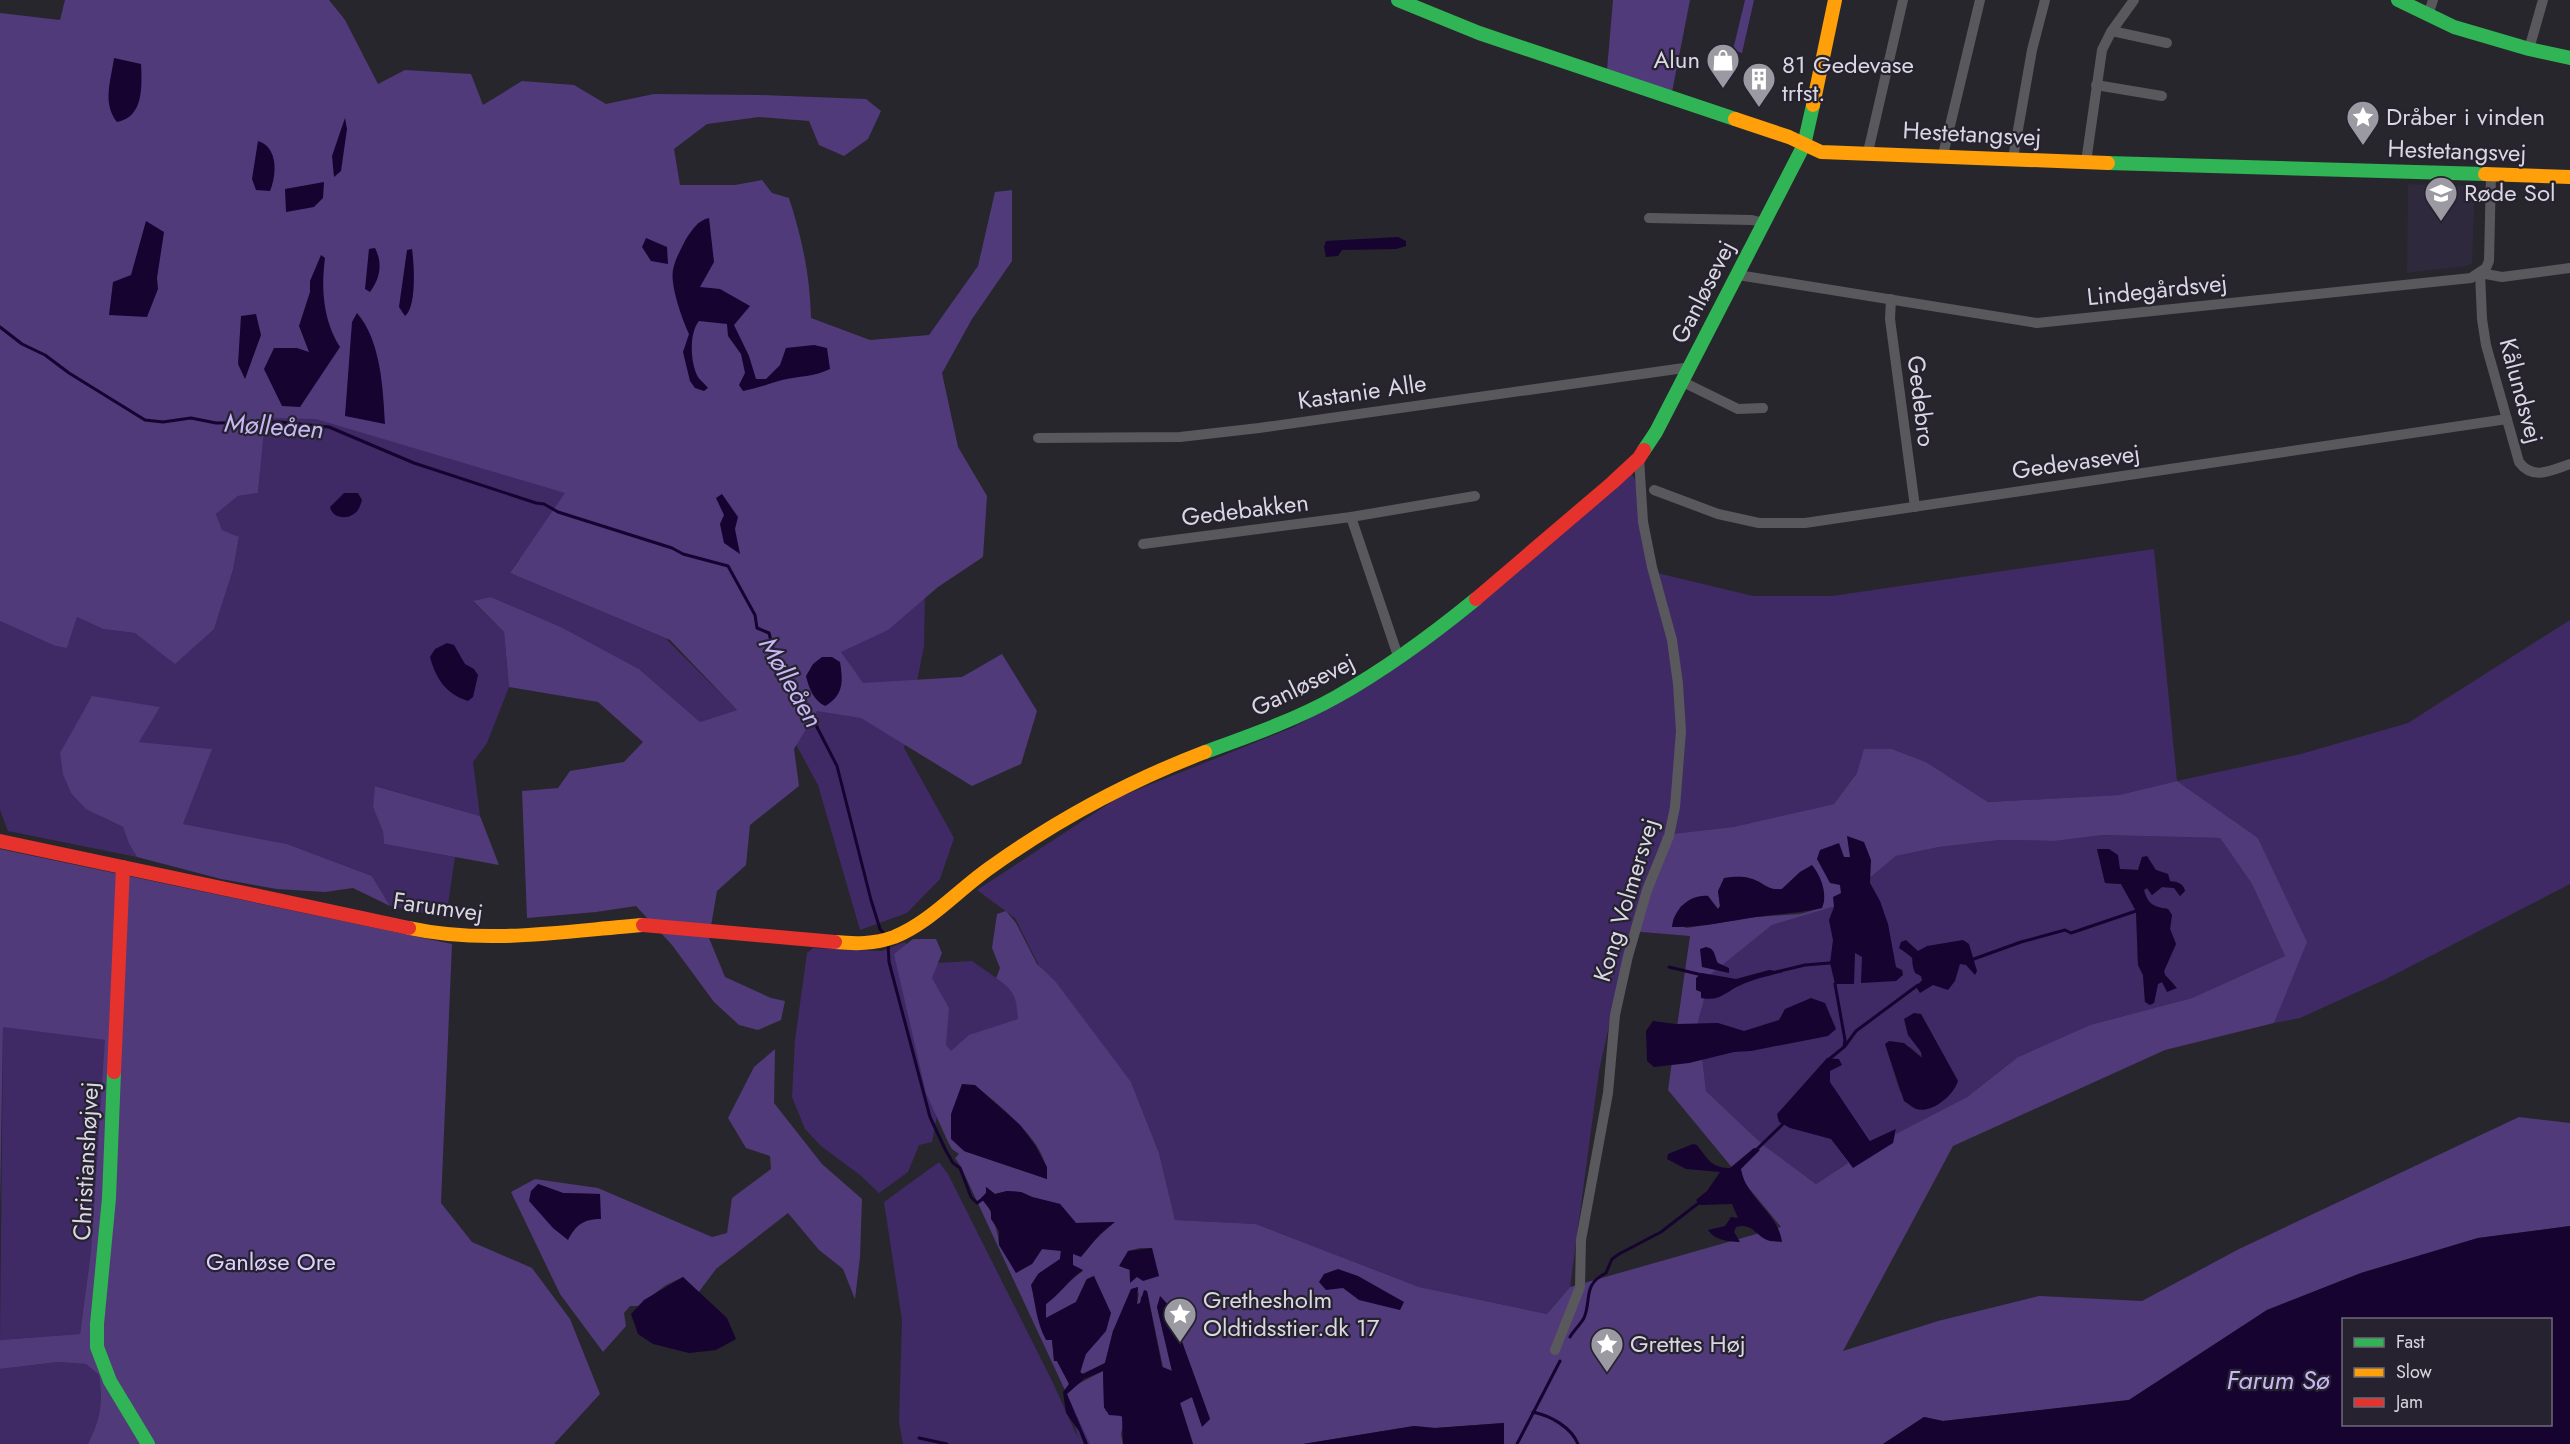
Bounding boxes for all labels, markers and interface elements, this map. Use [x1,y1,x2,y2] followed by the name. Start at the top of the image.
[1653,42,1700,77] place label: Alun
[1705,42,1741,89] shop icon: Alun
[1782,47,1914,110] place label: 81 Gedevase trfst.
[1741,61,1777,108] building icon: 81 Gedevase trfst.
[2345,99,2381,146] place icon: Dråber i vinden
[2386,99,2545,134] place label: Dråber i vinden
[1902,112,2042,155] street label: Hestetangsvej
[2387,131,2527,170] street label: Hestetangsvej
[2423,175,2459,222] school or university icon: Røde Sol
[2464,175,2556,210] place label: Røde Sol
[1662,234,1743,349] street label: Ganløsevej
[2085,265,2229,314] street label: Lindegårdsvej
[2491,334,2552,447] street label: Kålundsvej
[1899,353,1944,449] street label: Gedebro
[1295,365,1429,418] street label: Kastanie Alle
[223,404,325,448] water label: Mølleåen
[2010,435,2142,488] street label: Gedevasevej
[1179,484,1311,535] street label: Gedebakken
[750,629,832,735] water label: Mølleåen
[1245,644,1361,725] street label: Ganløsevej
[1584,814,1667,986] street label: Kong Volmersvej
[391,883,485,930] street label: Farumvej
[64,1081,107,1241] street label: Christianshøjvej
[206,1244,336,1279] park label: Ganløse Ore
[1203,1282,1380,1345] place label: Grethesholm Oldtidsstier.dk 17
[1162,1296,1198,1343] place icon: Grethesholm Oldtidsstier.dk 17
[2342,1318,2552,1426] legend
[1589,1326,1625,1373] place icon: Grettes Høj
[1630,1326,1746,1361] place label: Grettes Høj
[2396,1329,2425,1355] text: Fast
[2396,1359,2433,1385] text: Slow
[2226,1361,2330,1399] water label: Farum Sø
[2394,1389,2423,1415] text: Jam

